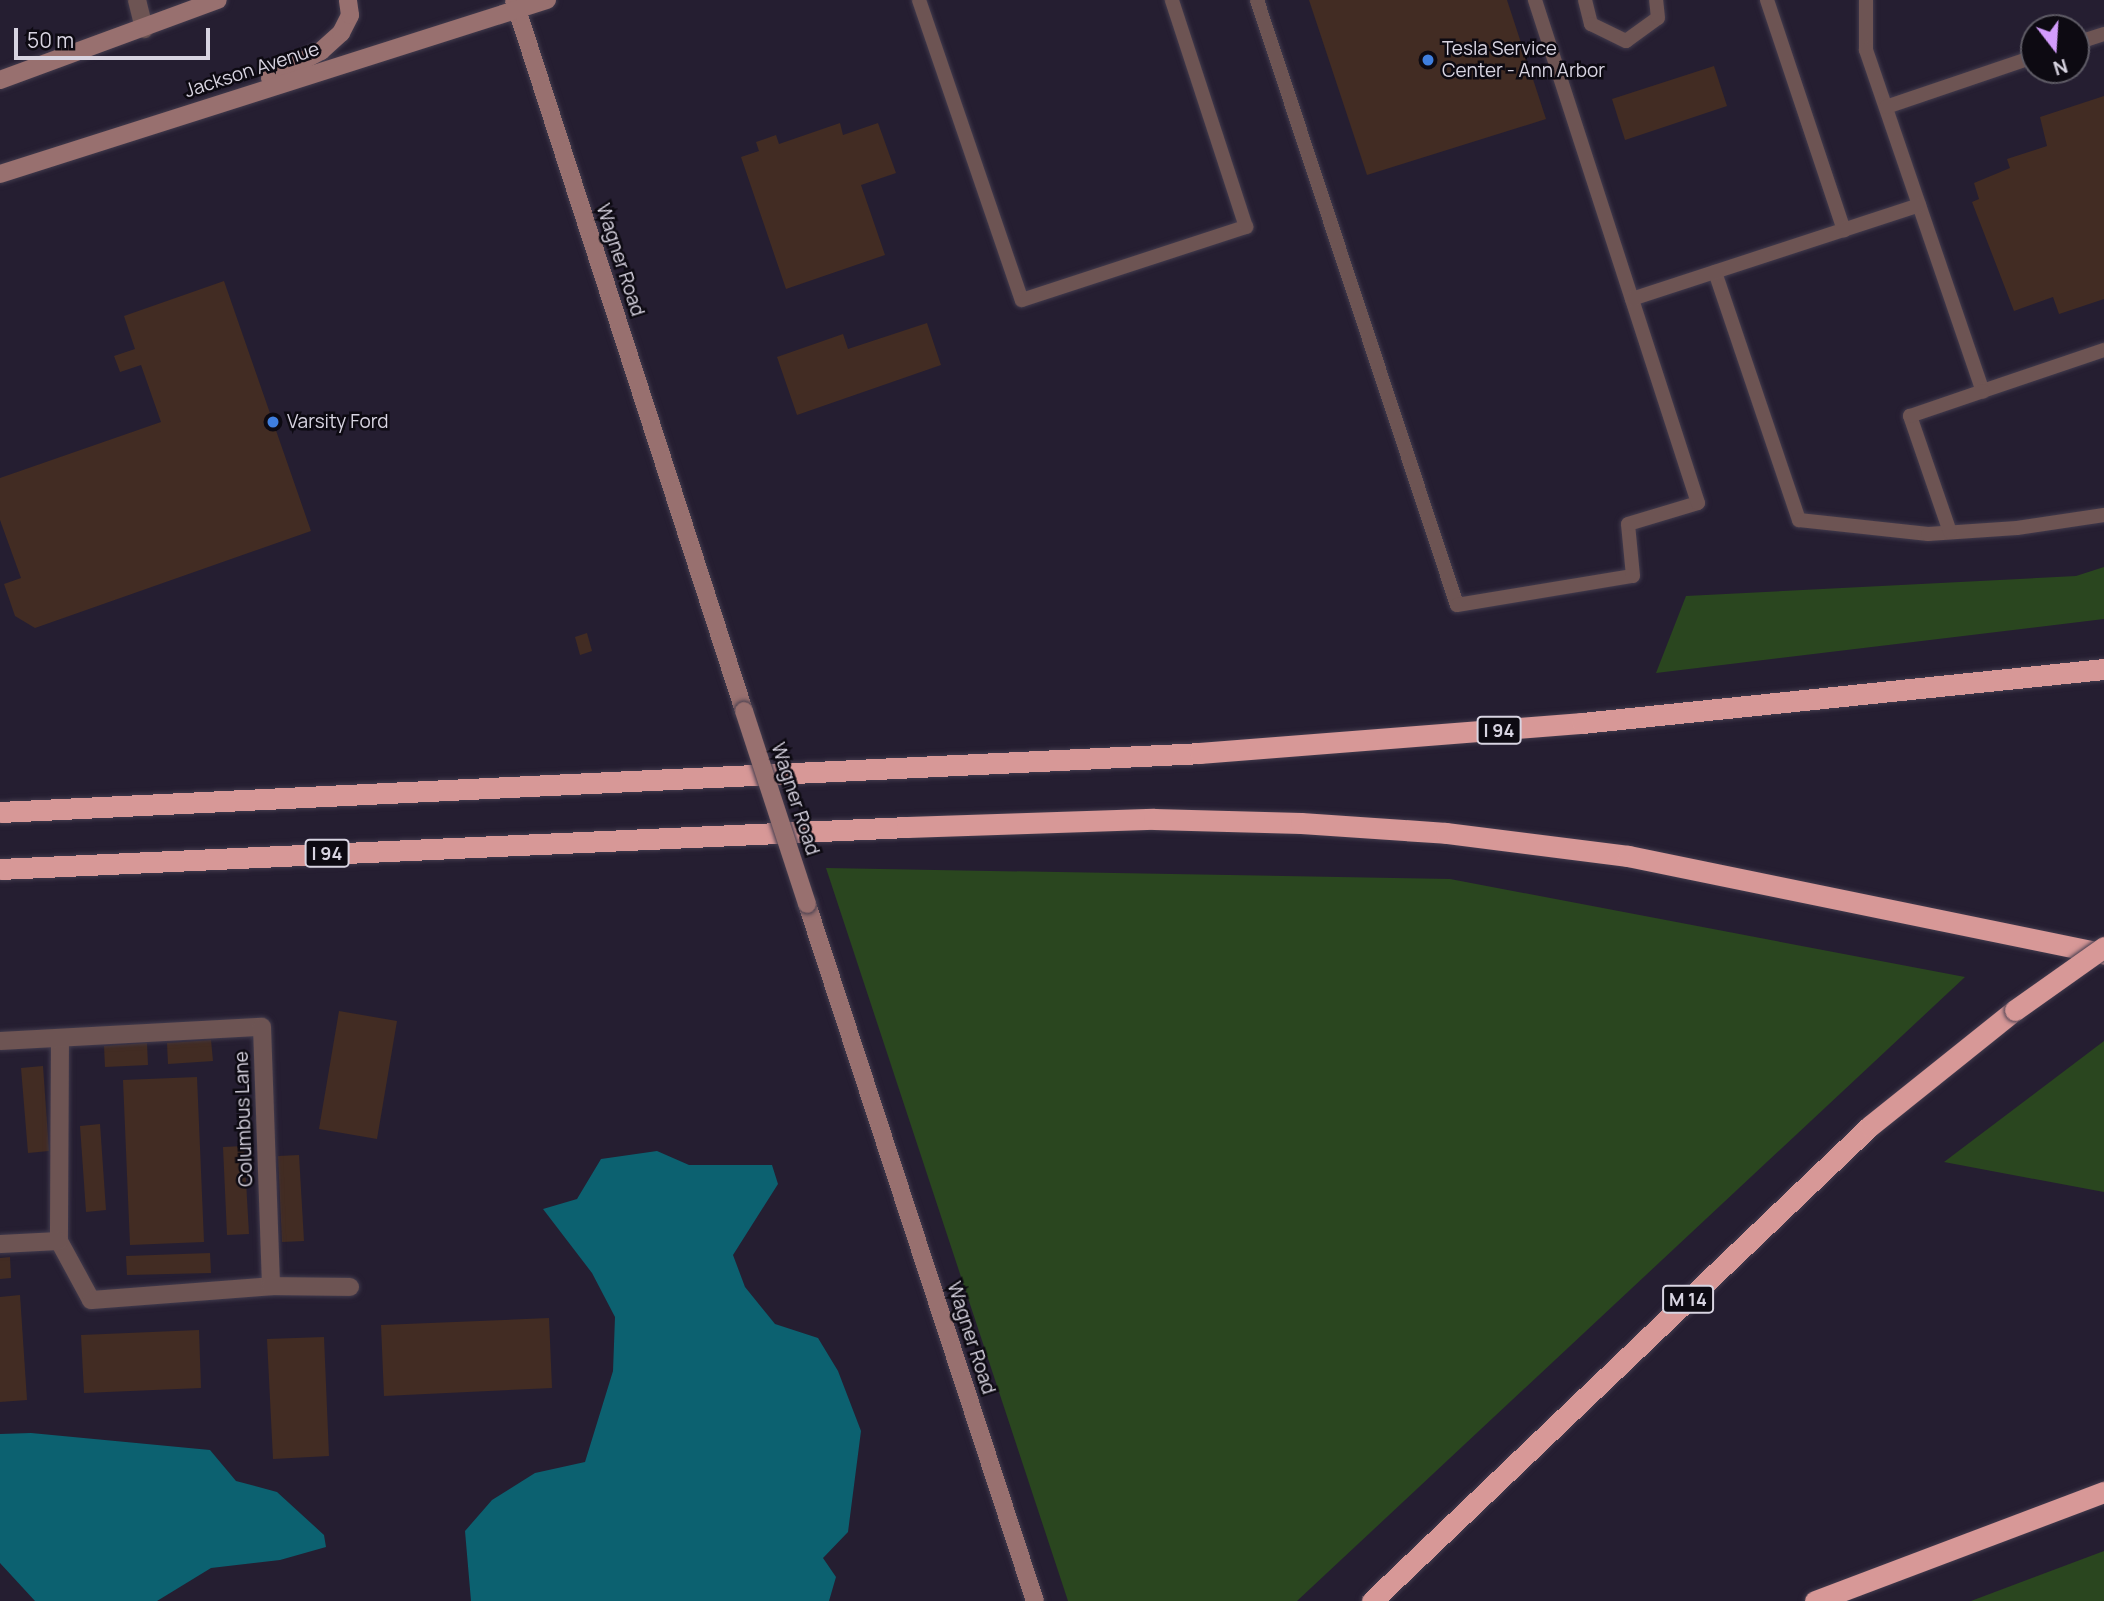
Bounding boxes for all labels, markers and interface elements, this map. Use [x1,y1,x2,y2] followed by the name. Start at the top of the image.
[18,14,214,58] scale bar
[2020,14,2090,84] north arrow
[27,26,74,54] text: 50 m
[182,37,322,103] street label: Jackson Avenue
[1442,38,1605,82] place label: Tesla Service Center - Ann Arbor
[1420,52,1436,68] marker: Tesla Service Center - Ann Arbor
[2050,53,2071,82] text: N
[591,201,649,319] street label: Wagner Road
[287,411,389,433] place label: Varsity Ford
[265,414,281,430] marker: Varsity Ford
[1476,716,1522,744] road number: I 94
[766,740,824,858] street label: Wagner Road
[304,838,350,868] road number: I 94
[230,1051,258,1187] street label: Columbus Lane
[942,1279,1000,1397] street label: Wagner Road
[1662,1284,1714,1314] road number: M 14

